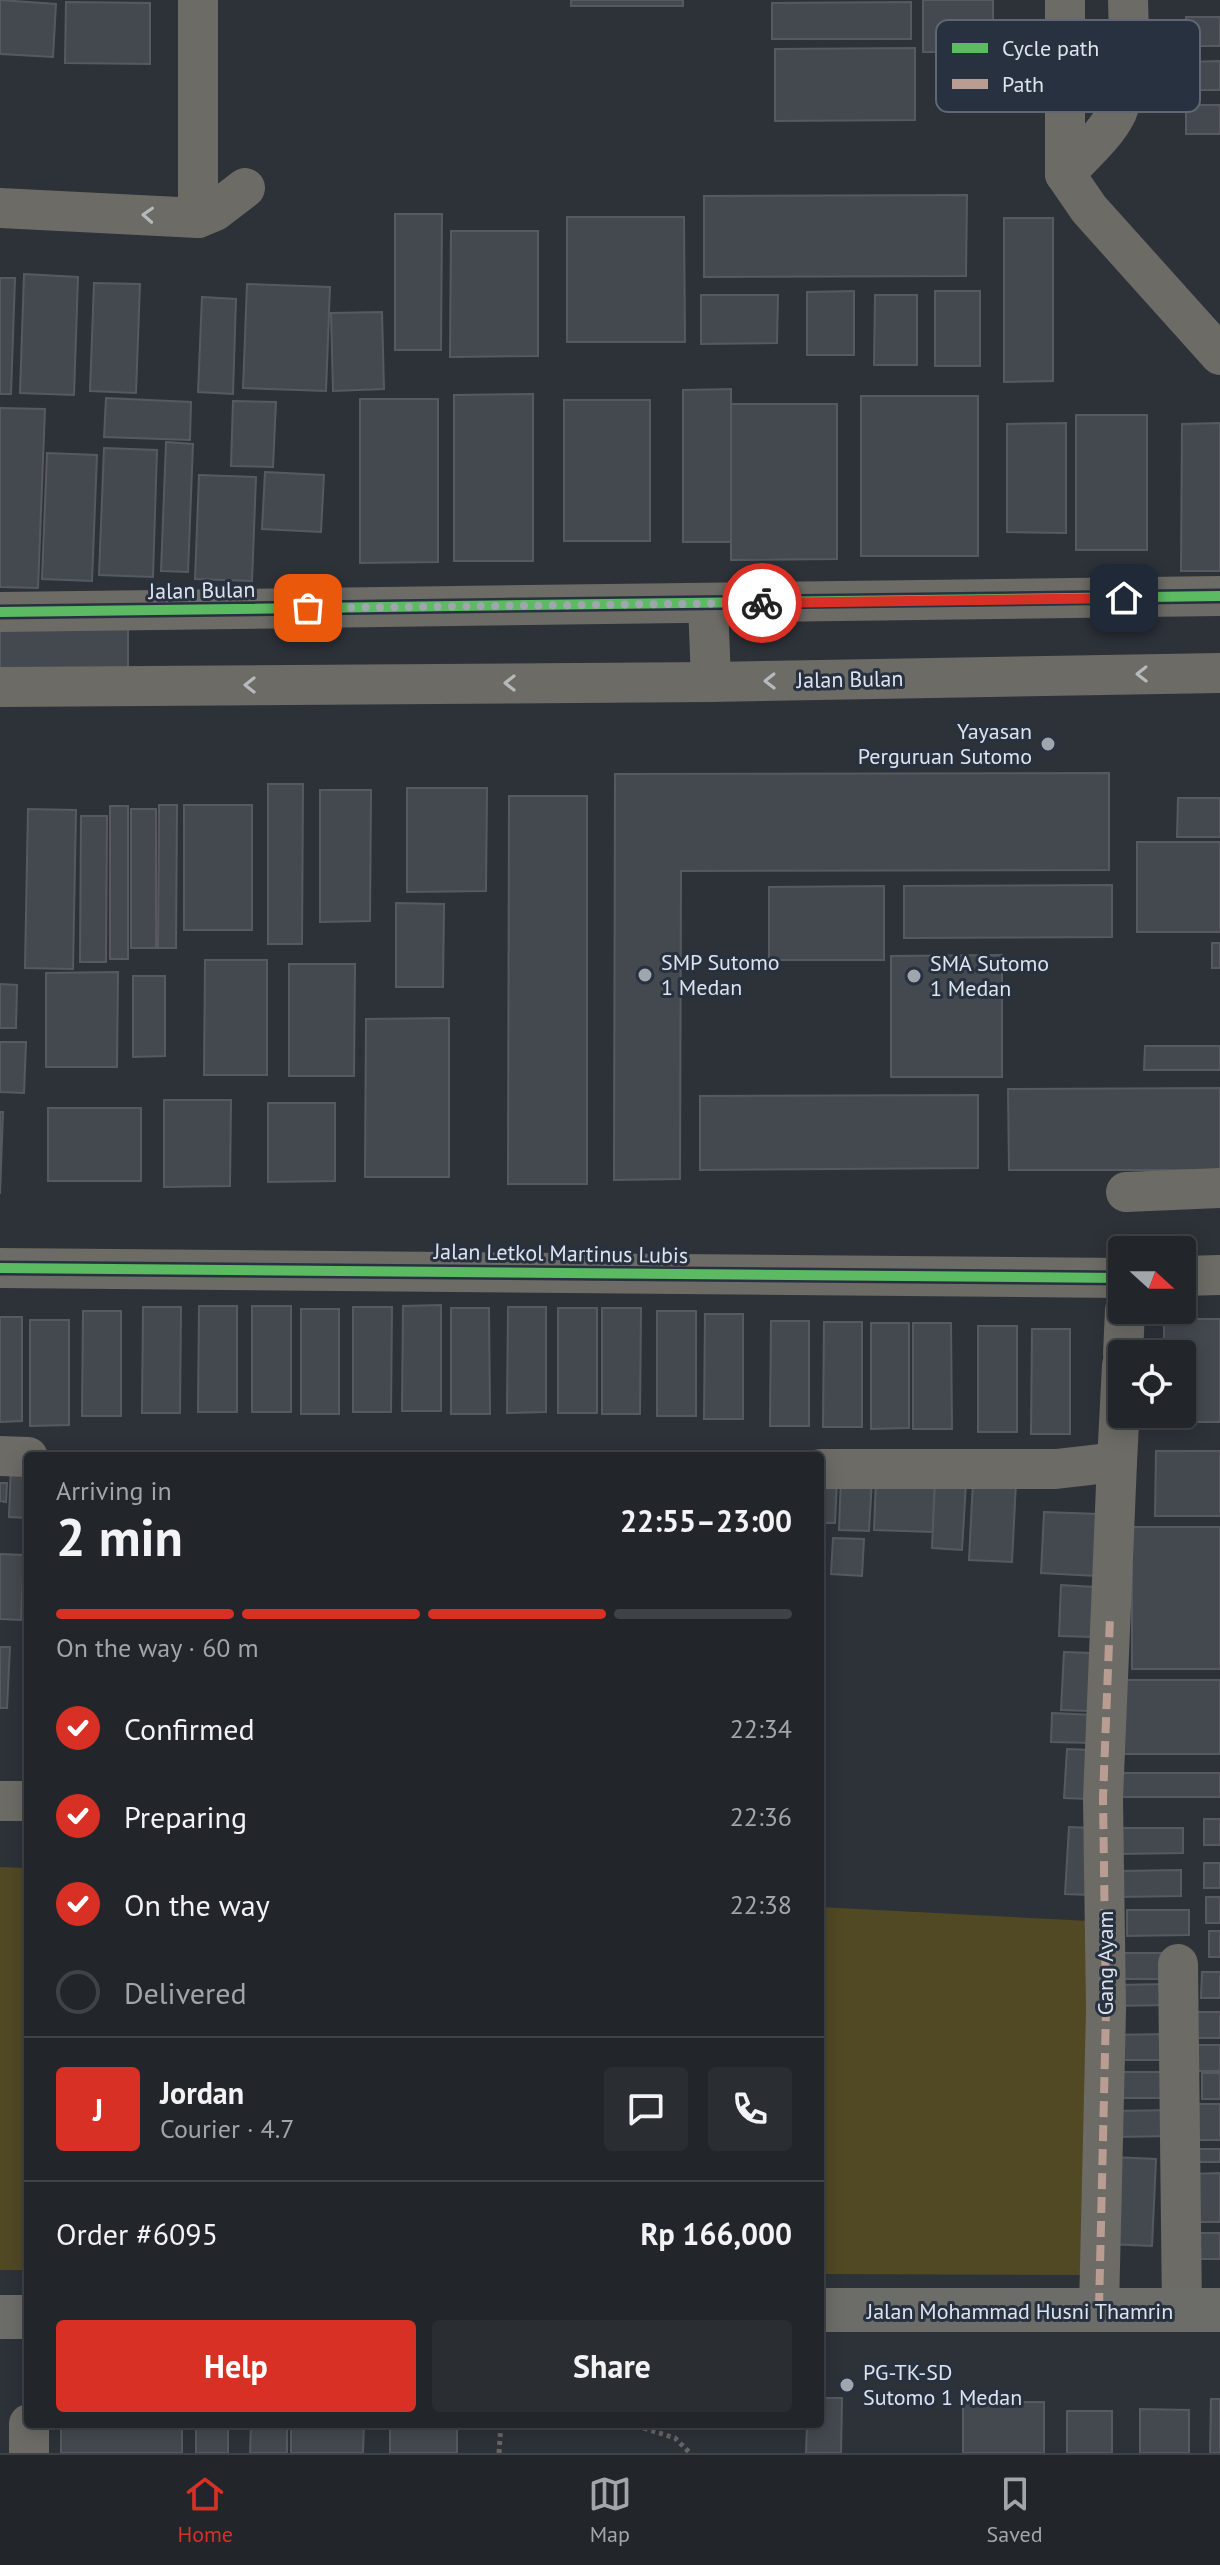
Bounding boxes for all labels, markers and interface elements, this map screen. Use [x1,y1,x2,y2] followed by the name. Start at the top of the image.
[936,20,1200,112] legend
[1002,34,1099,62] text: Cycle path
[1002,70,1044,98] text: Path
[141,207,154,224] one-way arrow
[722,563,802,643] courier
[1090,564,1158,632] pin
[274,574,342,642] pin
[147,575,256,605] street label: Jalan Bulan
[1102,576,1146,620] icon: home
[740,581,784,625] icon: bike
[286,586,330,630] icon: bag
[795,664,904,694] street label: Jalan Bulan
[1135,665,1148,683] one-way arrow
[763,672,776,690] one-way arrow
[503,674,516,692] one-way arrow
[243,676,256,694] one-way arrow
[858,717,1032,770] place label: Yayasan Perguruan Sutomo
[1039,735,1057,753] marker: Yayasan Perguruan Sutomo
[661,948,780,1001] place label: SMP Sutomo 1 Medan
[930,949,1049,1002] place label: SMA Sutomo 1 Medan
[636,966,654,984] marker: SMP Sutomo 1 Medan
[905,967,923,985] marker: SMA Sutomo 1 Medan
[1108,1236,1196,1324] north arrow
[1108,1236,1196,1428] map controls
[433,1237,688,1269] street label: Jalan Letkol Martinus Lubis
[1108,1340,1196,1428] button: locate
[56,1474,172,1507] text: Arriving in
[620,1501,792,1540] text: 22:55–23:00
[56,1503,183,1570] text: 2 min
[56,1631,259,1664] text: On the way · 60 m
[56,1706,100,1750] icon: check
[124,1709,255,1748] text: Confirmed
[730,1712,792,1745] text: 22:34
[56,1794,100,1838] icon: check
[124,1797,247,1836] text: Preparing
[730,1800,792,1833] text: 22:36
[56,1882,100,1926] icon: check
[124,1885,270,1924] text: On the way
[730,1888,792,1921] text: 22:38
[1091,1911,1119,2015] street label: Gang Ayam
[124,1973,247,2012] text: Delivered
[604,2067,688,2151] button: chat
[708,2067,792,2151] button: phone
[160,2073,244,2112] text: Jordan
[93,2090,103,2129] text: J
[160,2112,294,2145] text: Courier · 4.7
[56,2214,218,2253] text: Order #6095
[641,2214,792,2253] text: Rp 166,000
[866,2297,1173,2325] street label: Jalan Mohammad Husni Thamrin
[56,2320,416,2412] button: Help
[432,2320,792,2412] button: Share
[863,2358,1022,2411] place label: PG-TK-SD Sutomo 1 Medan
[838,2376,856,2394] marker: PG-TK-SD Sutomo 1 Medan
[177,2472,233,2548] tab: Home
[588,2472,632,2548] tab: Map
[987,2472,1043,2548] tab: Saved

